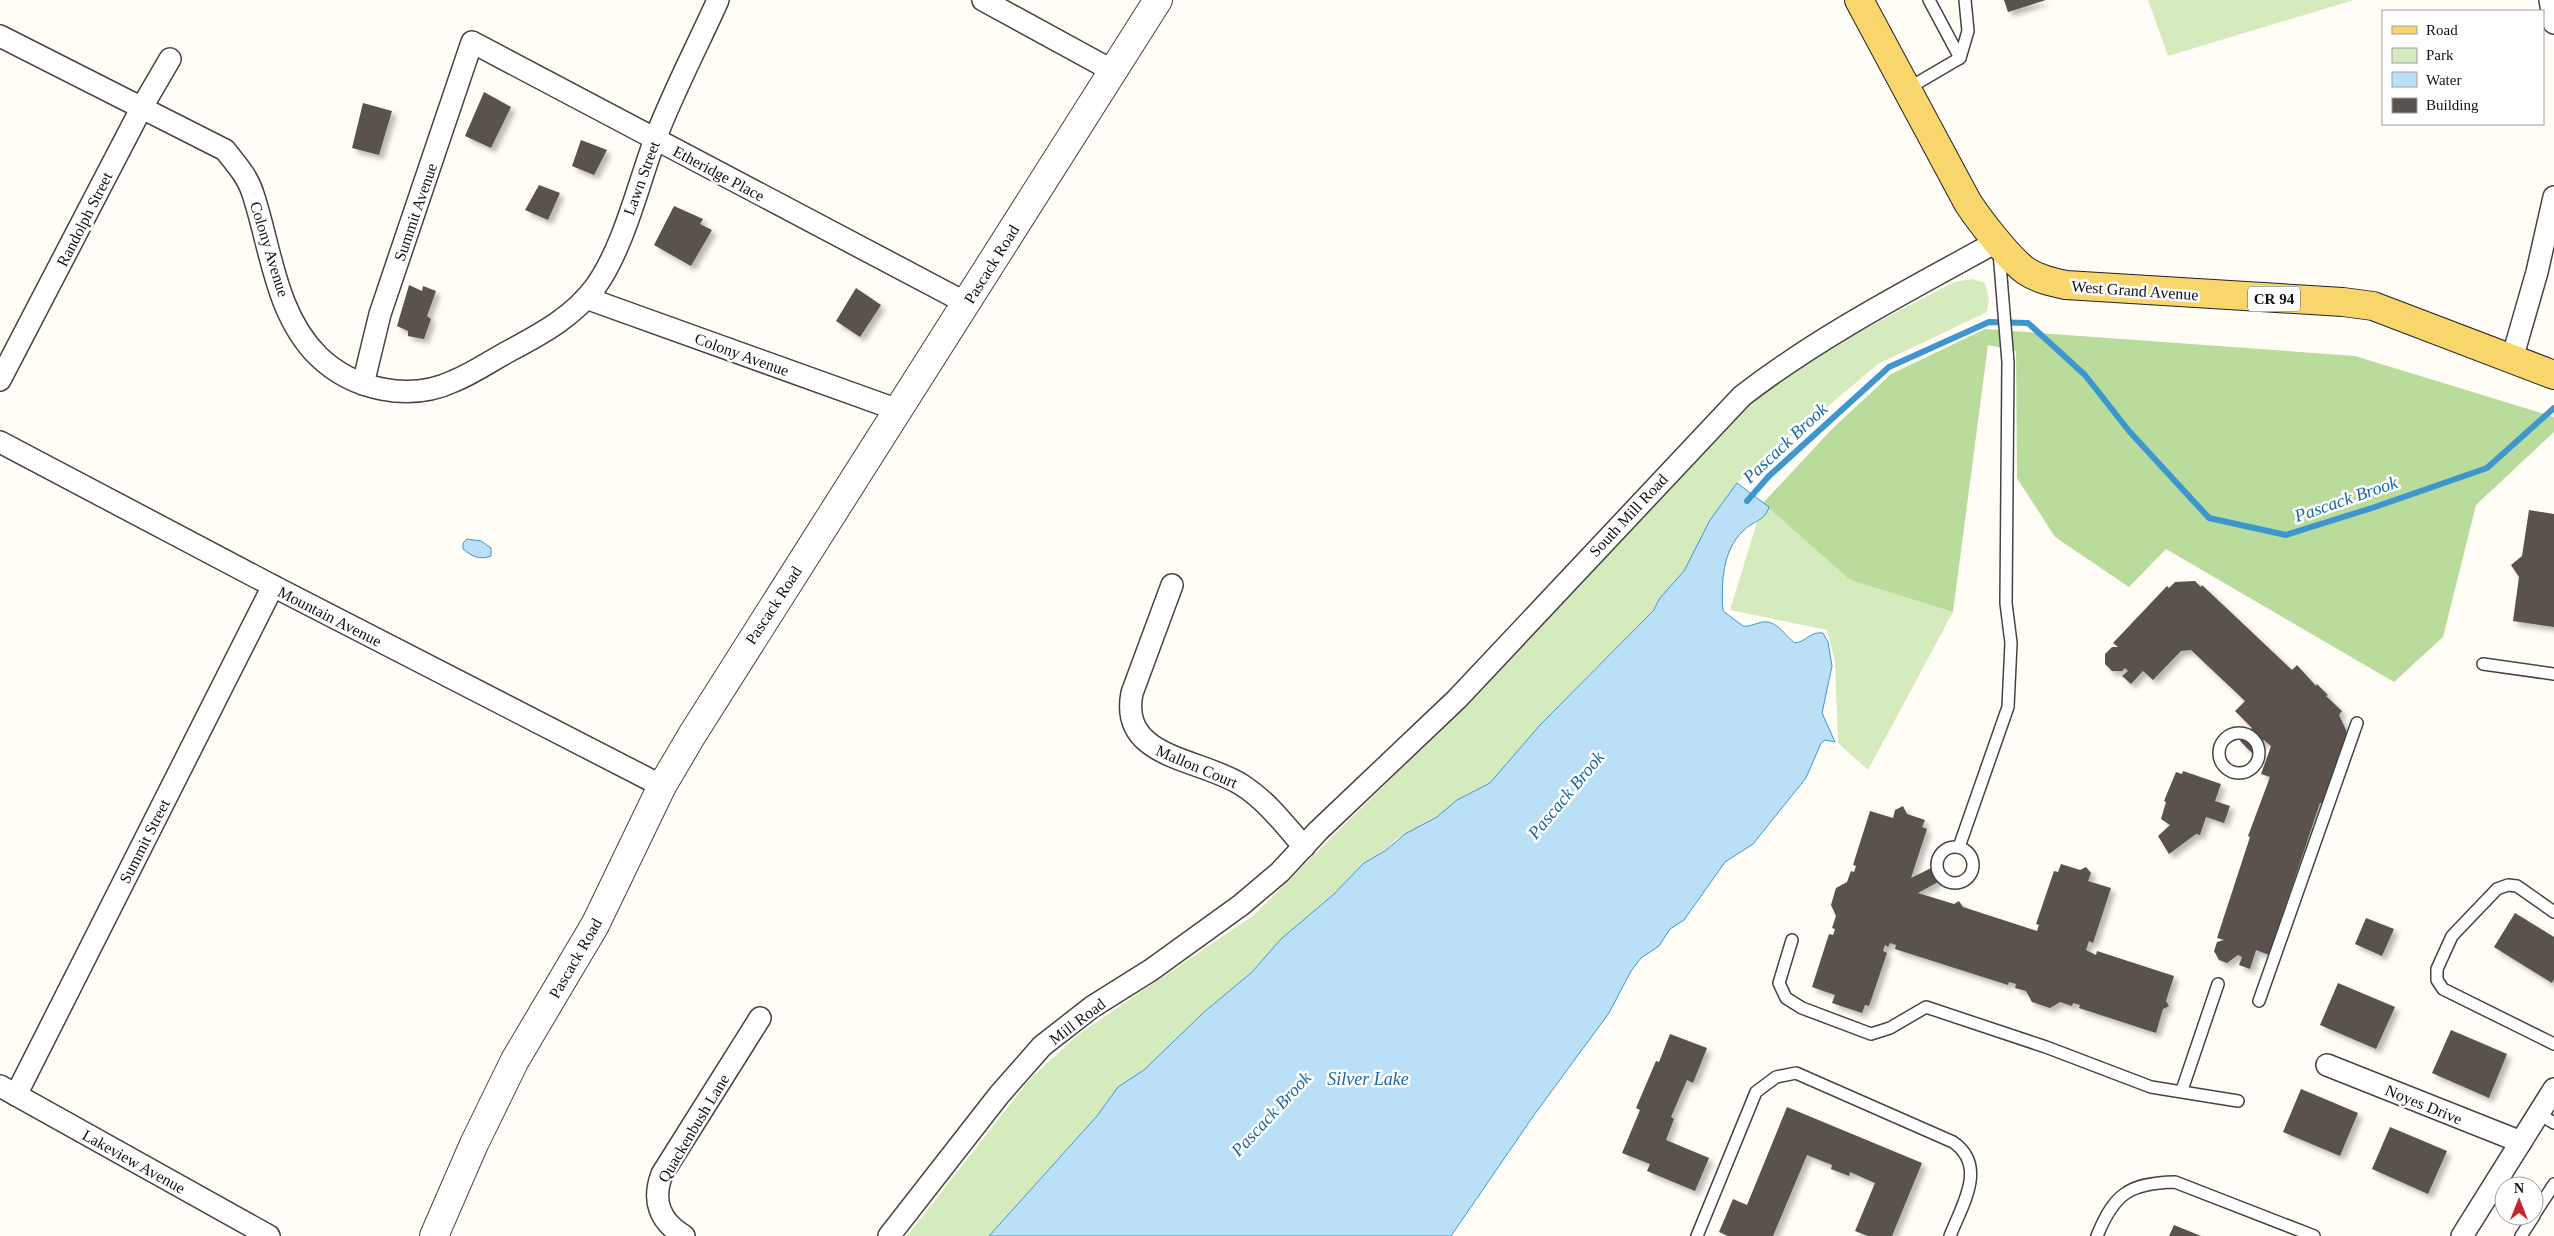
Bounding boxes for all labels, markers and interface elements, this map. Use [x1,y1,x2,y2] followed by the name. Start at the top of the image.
[2382,10,2544,125] legend
[2426,22,2458,38] text: Road
[2426,47,2454,63] text: Park
[2426,72,2461,88] text: Water
[2426,97,2479,113] text: Building
[620,138,663,218] street label: Lawn Street
[670,142,767,206] street label: Etheridge Place
[391,161,440,263] street label: Summit Avenue
[53,169,117,270] street label: Randolph Street
[246,199,292,299] street label: Colony Avenue
[961,222,1022,307] street label: Pascack Road
[2071,278,2199,303] street label: West Grand Avenue
[2248,286,2300,312] road number: CR 94
[692,330,791,380] street label: Colony Avenue
[1738,398,1832,488] water label: Pascack Brook
[1586,471,1671,560] street label: South Mill Road
[2291,472,2401,526] water label: Pascack Brook
[742,563,805,647] street label: Pascack Road
[275,583,384,650] street label: Mountain Avenue
[1154,742,1241,791] street label: Mallon Court
[1523,747,1609,843] water label: Pascack Brook
[116,796,173,886] street label: Summit Street
[546,915,605,1001] street label: Pascack Road
[1046,995,1109,1048] street label: Mill Road
[1226,1067,1316,1161] water label: Pascack Brook
[1327,1069,1409,1089] water label: Silver Lake
[654,1071,732,1185] street label: Quackenbush Lane
[2383,1081,2465,1129] street label: Noyes Drive
[79,1126,188,1197] street label: Lakeview Avenue
[2494,1176,2544,1226] north arrow
[2514,1181,2524,1196] text: N

